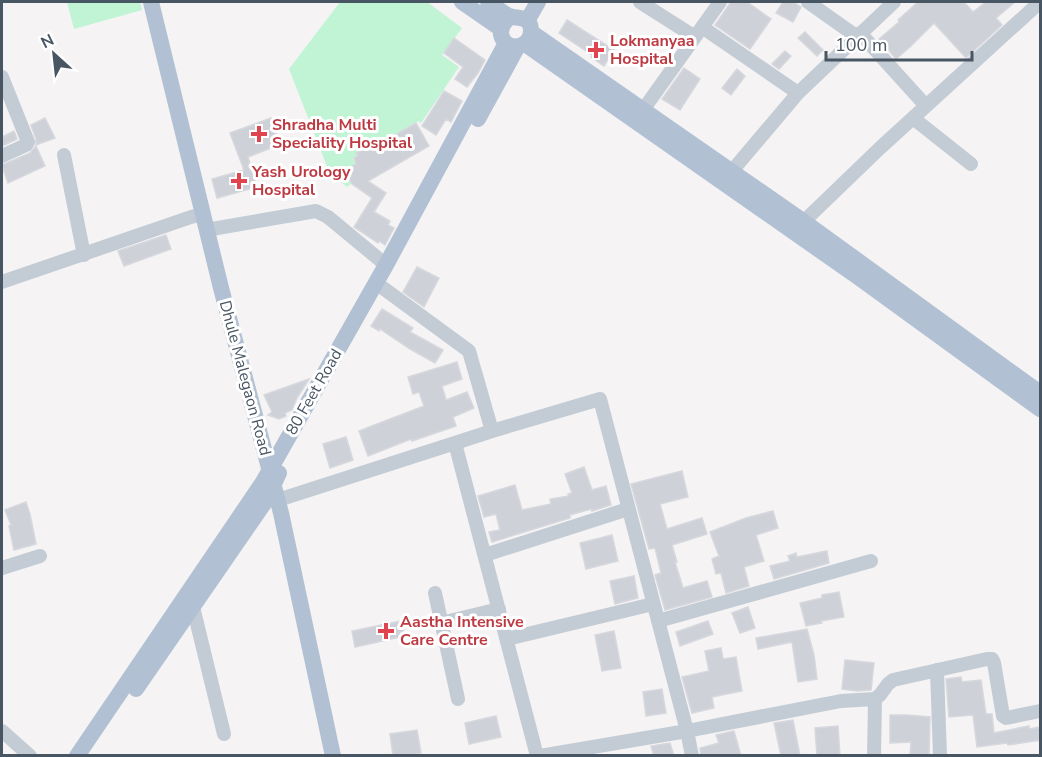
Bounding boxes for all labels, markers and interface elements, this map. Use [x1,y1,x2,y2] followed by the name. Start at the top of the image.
[24,24,84,84] north arrow
[826,24,972,62] scale bar
[37,29,58,54] text: N
[610,30,695,70] place label: Lokmanyaa Hospital
[835,33,887,57] text: 100 m
[587,41,605,59] marker: Lokmanyaa Hospital
[272,114,412,154] place label: Shradha Multi Speciality Hospital
[250,125,268,143] marker: Shradha Multi Speciality Hospital
[251,161,351,201] place label: Yash Urology Hospital
[230,172,248,190] marker: Yash Urology Hospital
[214,298,276,458] street label: Dhule Malegaon Road
[281,345,347,439] street label: 80 Feet Road
[400,611,524,651] place label: Aastha Intensive Care Centre
[377,622,395,640] marker: Aastha Intensive Care Centre

